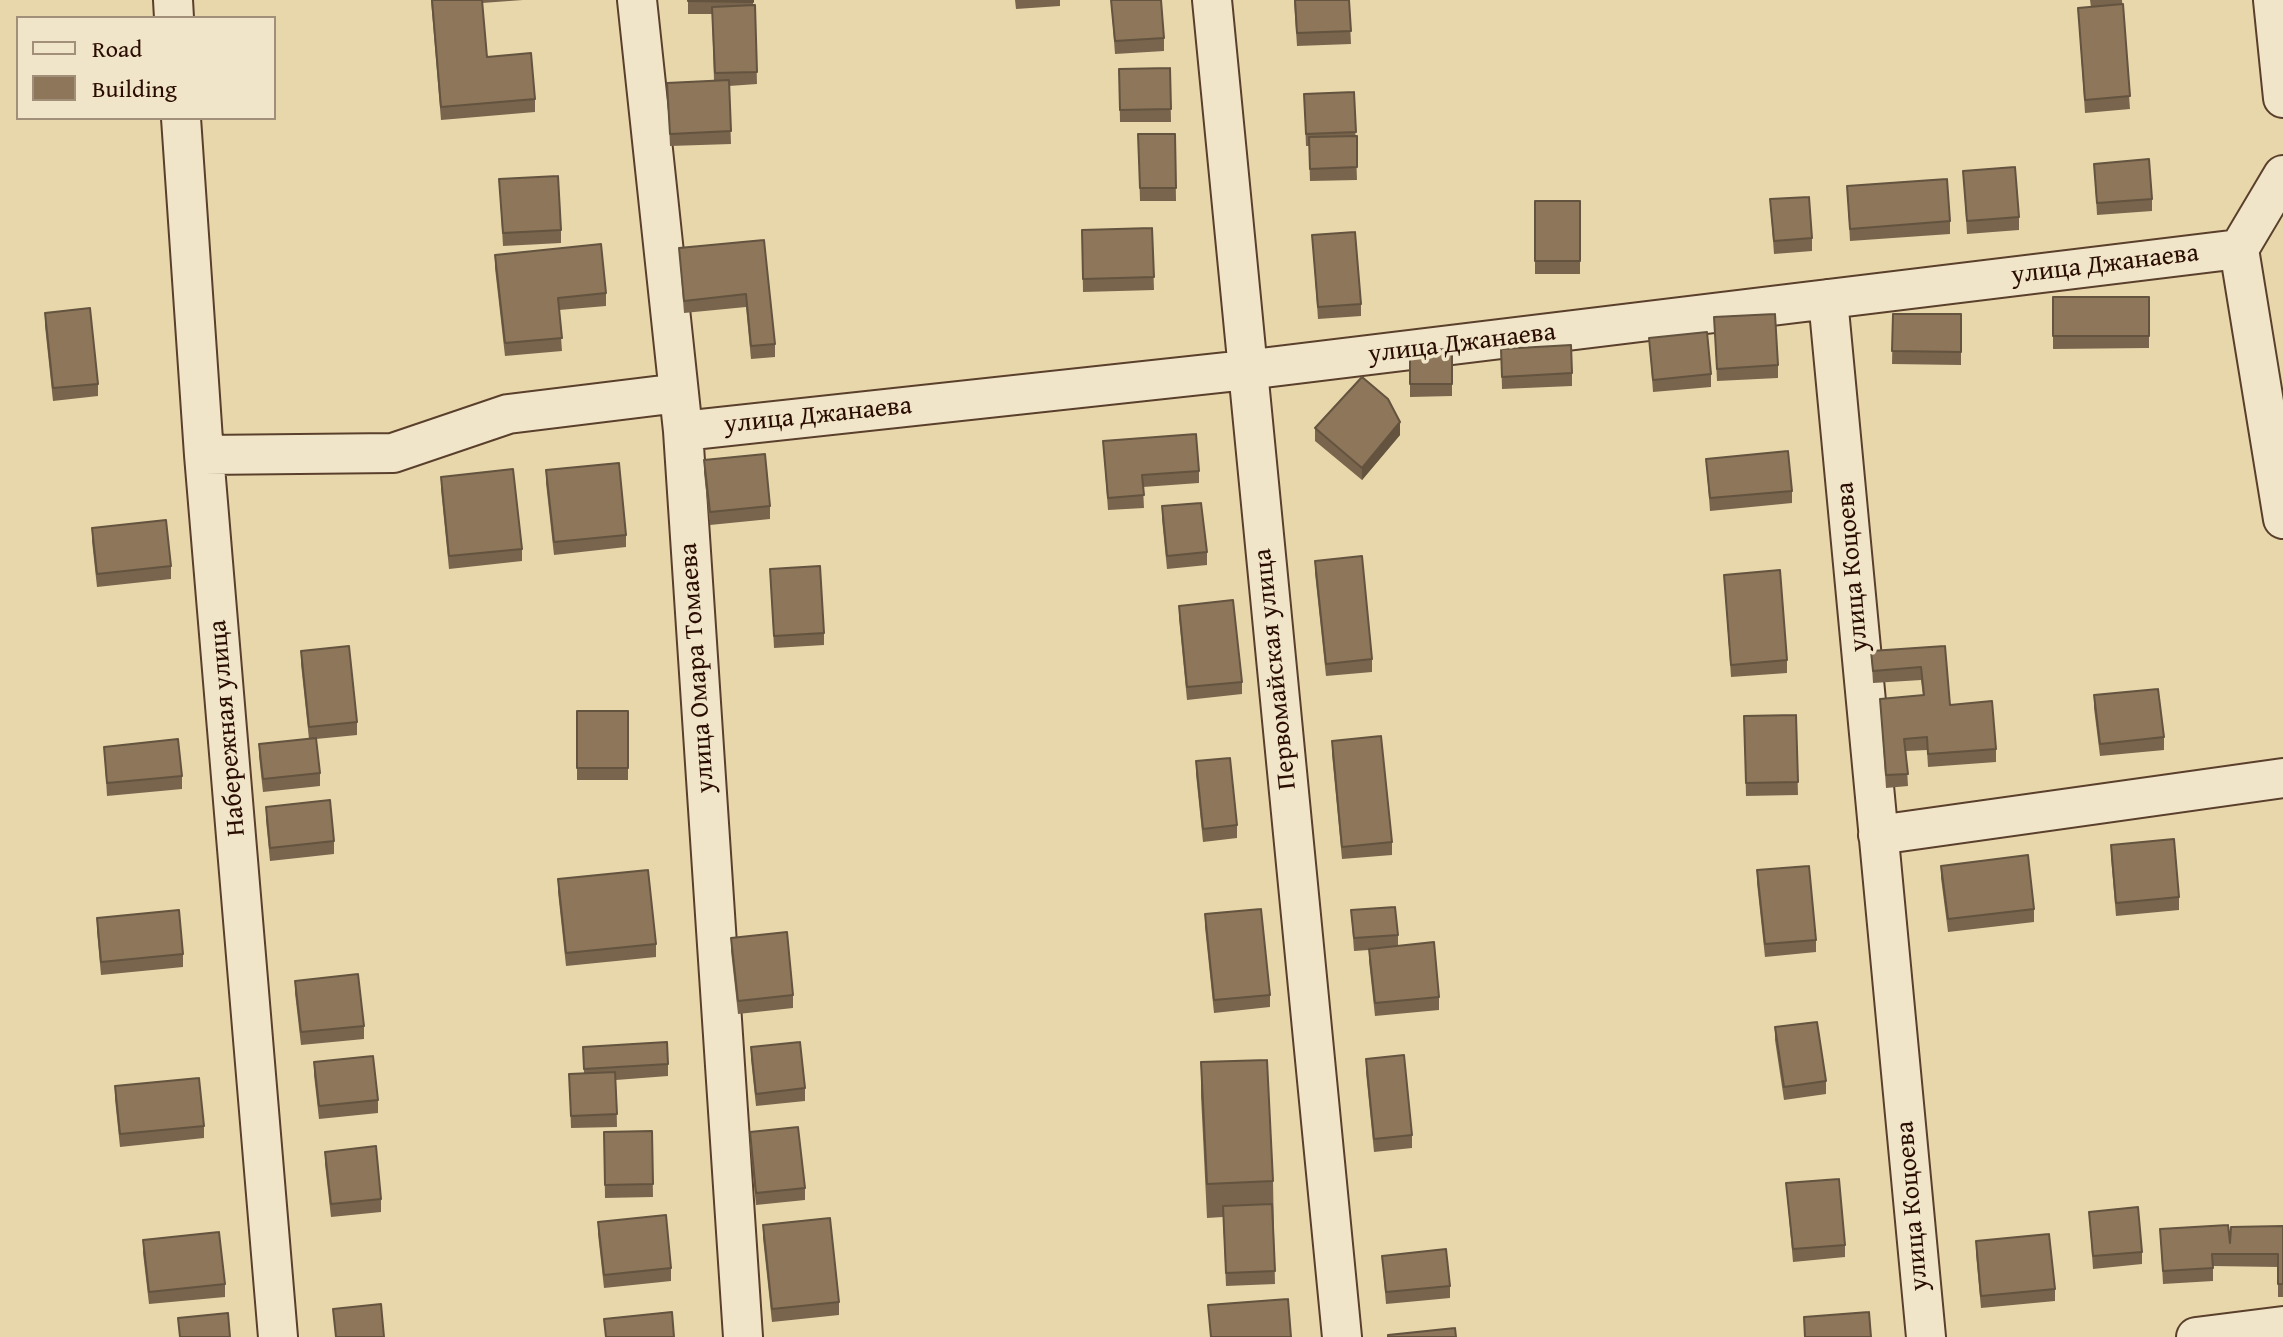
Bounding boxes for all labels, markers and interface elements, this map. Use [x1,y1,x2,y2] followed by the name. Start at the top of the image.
[16,16,276,120] legend
[92,31,142,66] text: Road
[92,71,177,106] text: Building
[2009,238,2201,292] street label: улица Джанаева
[1366,317,1558,371] street label: улица Джанаева
[723,391,913,441] street label: улица Джанаева
[1830,481,1876,653] street label: улица Коцоева
[674,542,722,794] street label: улица Омара Томаева
[1248,547,1304,791] street label: Первомайская улица
[203,619,253,837] street label: Набережная улица
[1890,1120,1936,1292] street label: улица Коцоева

